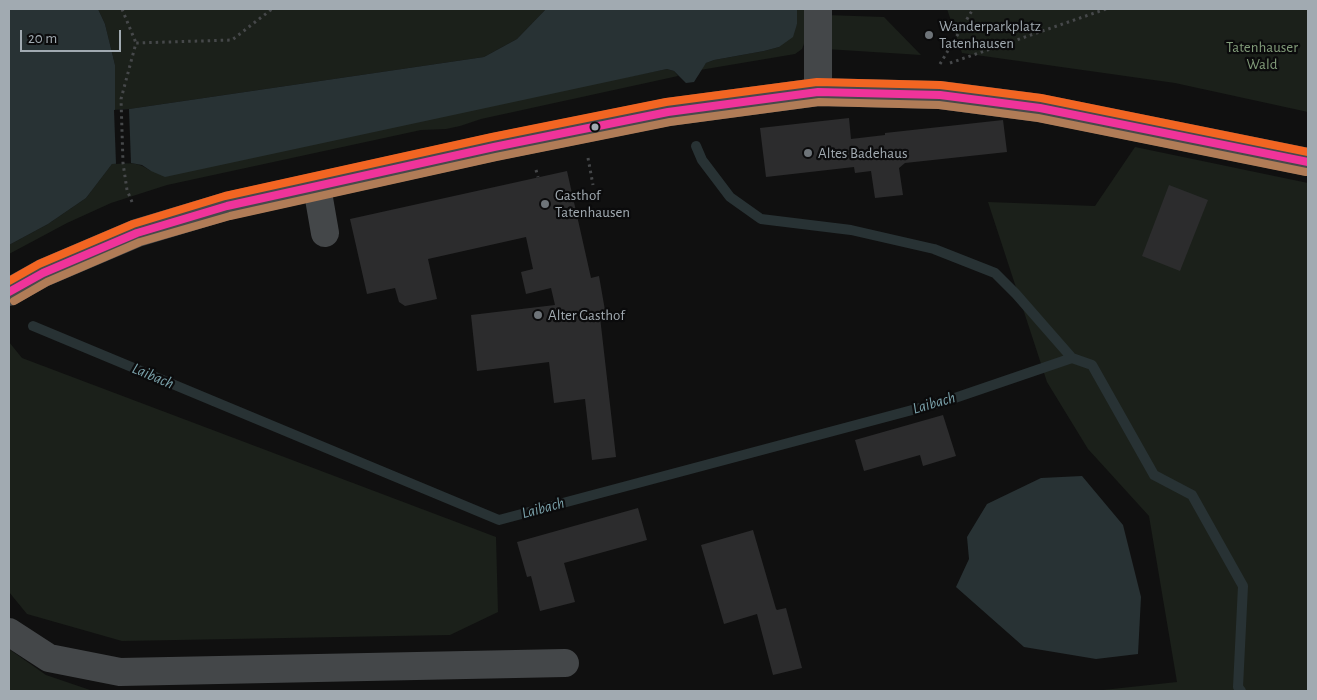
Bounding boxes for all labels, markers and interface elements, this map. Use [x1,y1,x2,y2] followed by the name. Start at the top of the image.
[939,17,1041,52] place label: Wanderparkplatz Tatenhausen
[22,20,124,52] scale bar
[923,29,935,41] marker: Wanderparkplatz Tatenhausen
[28,31,57,46] text: 20 m
[1226,38,1298,73] park label: Tatenhauser Wald
[590,122,600,132] unlabelled marker
[818,144,907,162] place label: Altes Badehaus
[802,147,814,159] marker: Altes Badehaus
[555,186,630,221] place label: Gasthof Tatenhausen
[539,198,551,210] marker: Gasthof Tatenhausen
[548,306,625,324] place label: Alter Gasthof
[532,309,544,321] marker: Alter Gasthof
[129,359,177,393] water label: Laibach
[910,388,958,418] water label: Laibach
[519,493,567,523] water label: Laibach

